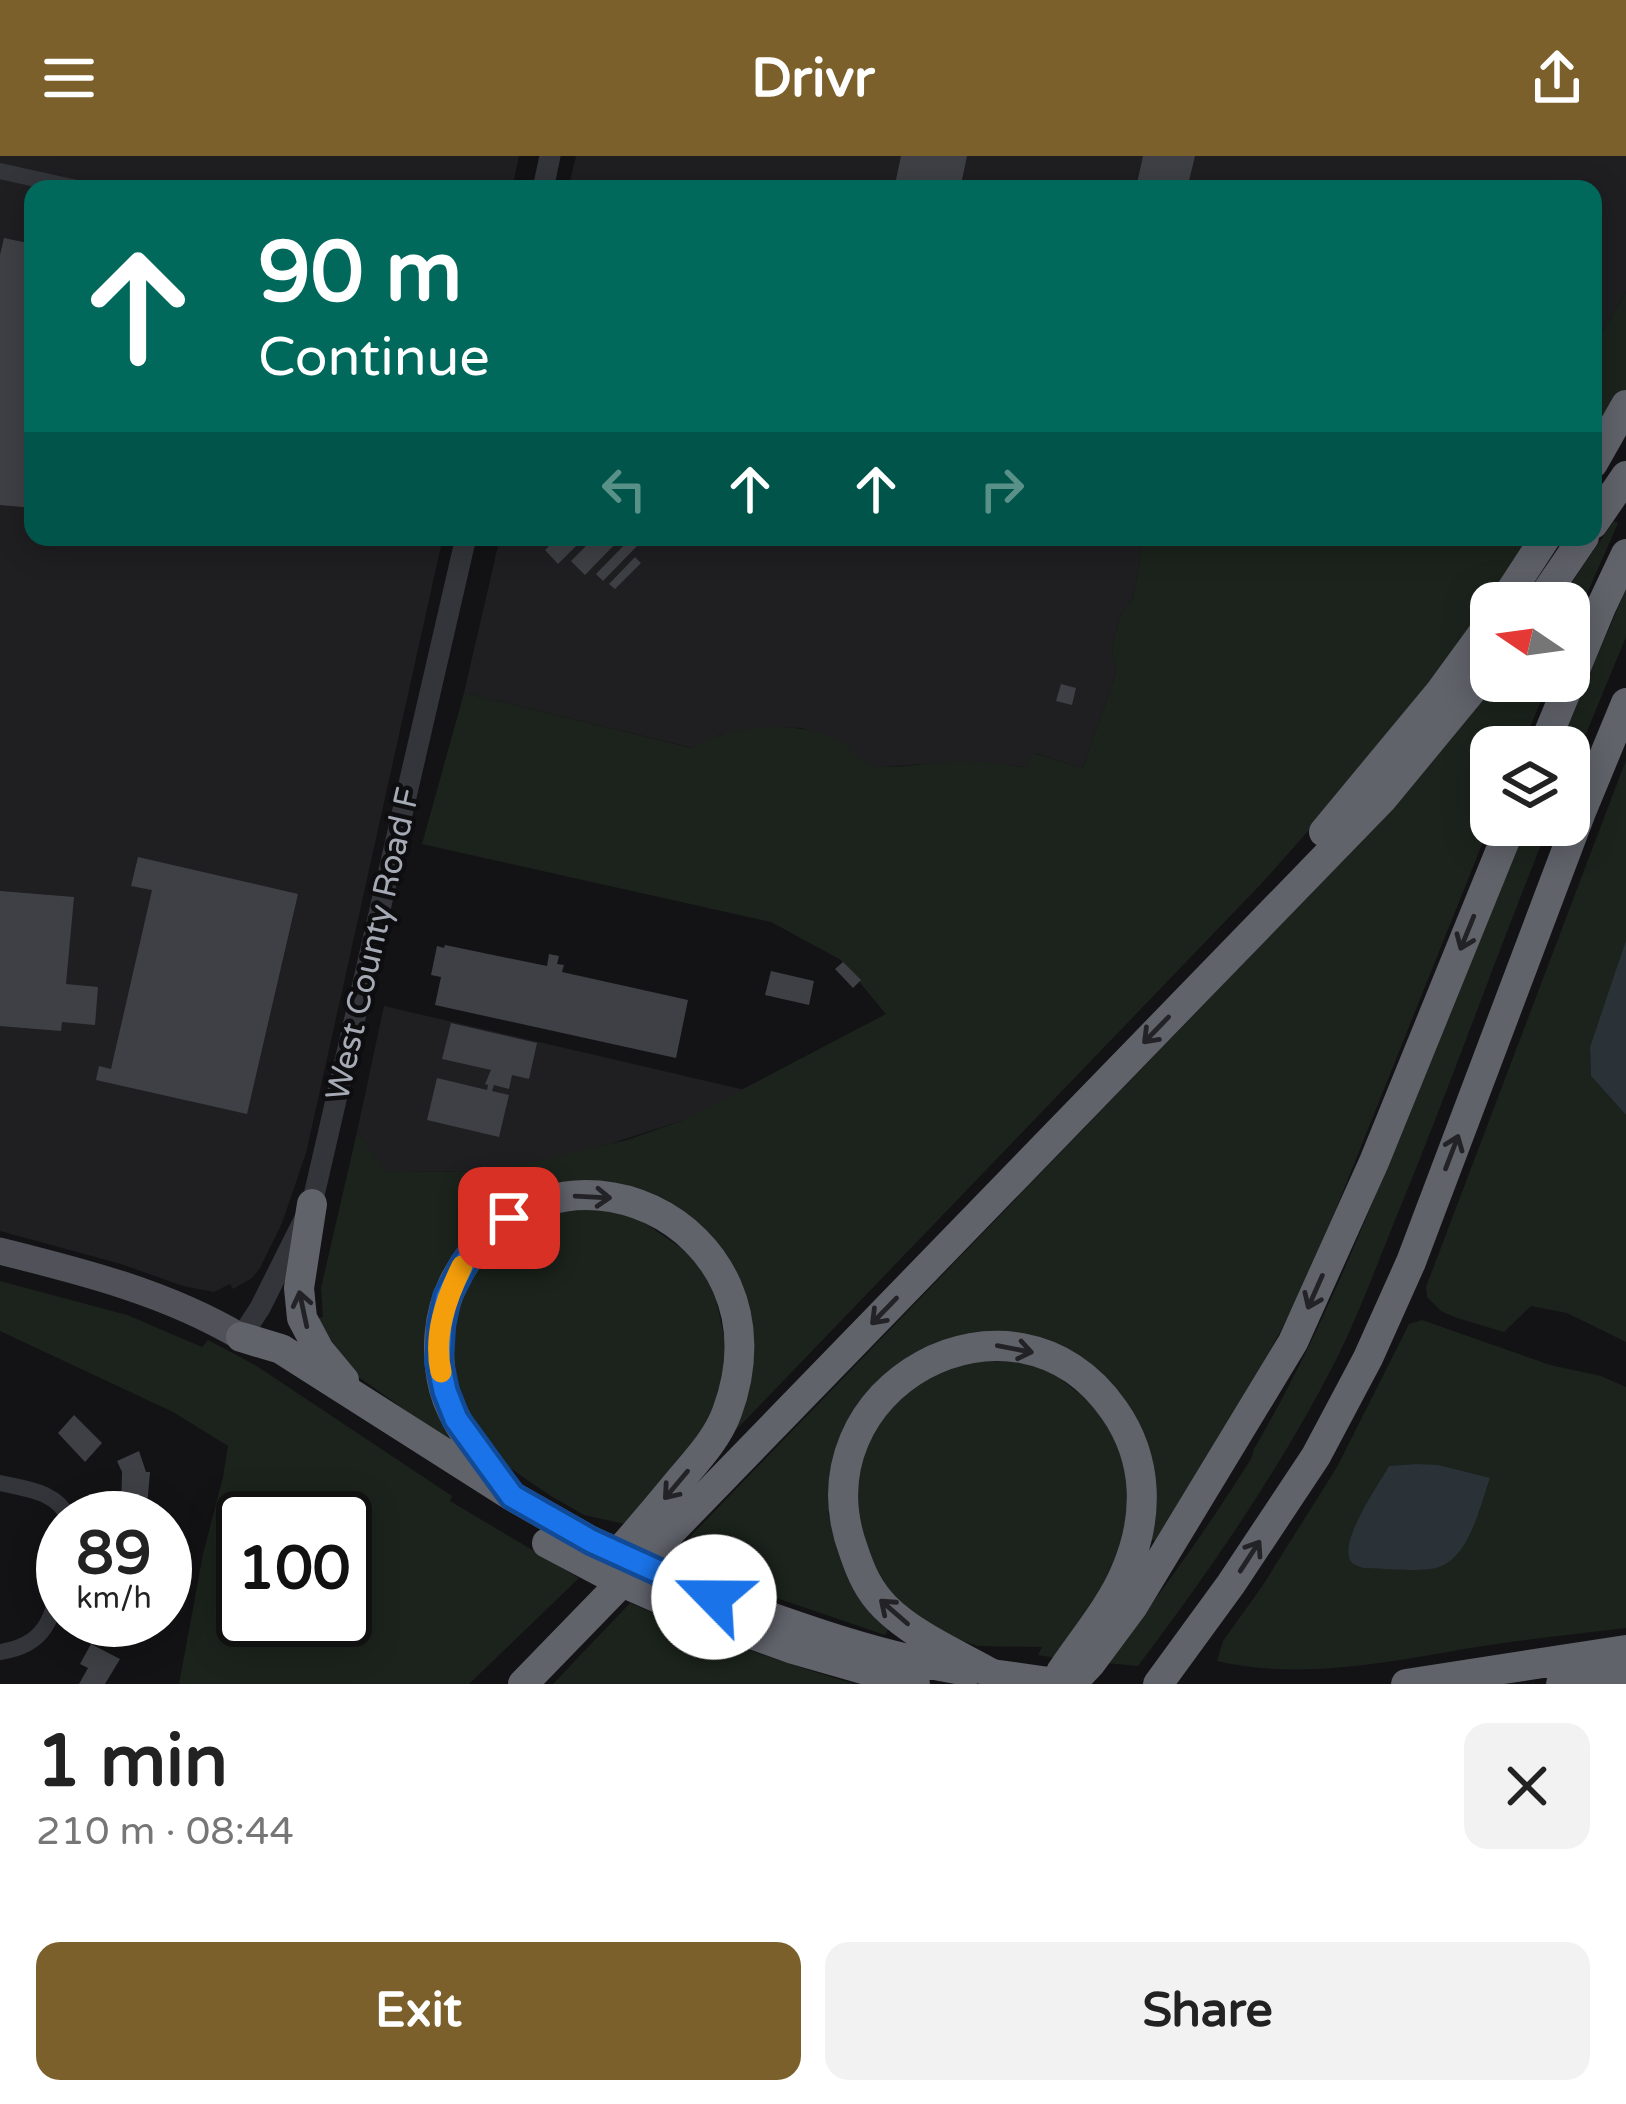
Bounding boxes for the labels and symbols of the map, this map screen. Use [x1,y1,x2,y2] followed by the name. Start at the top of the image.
[1470,582,1590,702] north arrow
[318,784,428,1104] street label: West County Road F
[1455,914,1476,951] one-way arrow
[1142,1015,1170,1045] one-way arrow
[1443,1134,1465,1171] one-way arrow
[458,1167,560,1269] pin
[573,1186,612,1209] one-way arrow
[1303,1274,1325,1310] one-way arrow
[291,1291,314,1329] one-way arrow
[871,1295,899,1325] one-way arrow
[995,1339,1034,1361] one-way arrow
[663,1469,691,1500] one-way arrow
[216,1491,372,1647] speed limit sign: 100
[651,1534,777,1660] position arrow
[1237,1539,1262,1573] one-way arrow
[879,1599,909,1627] one-way arrow

